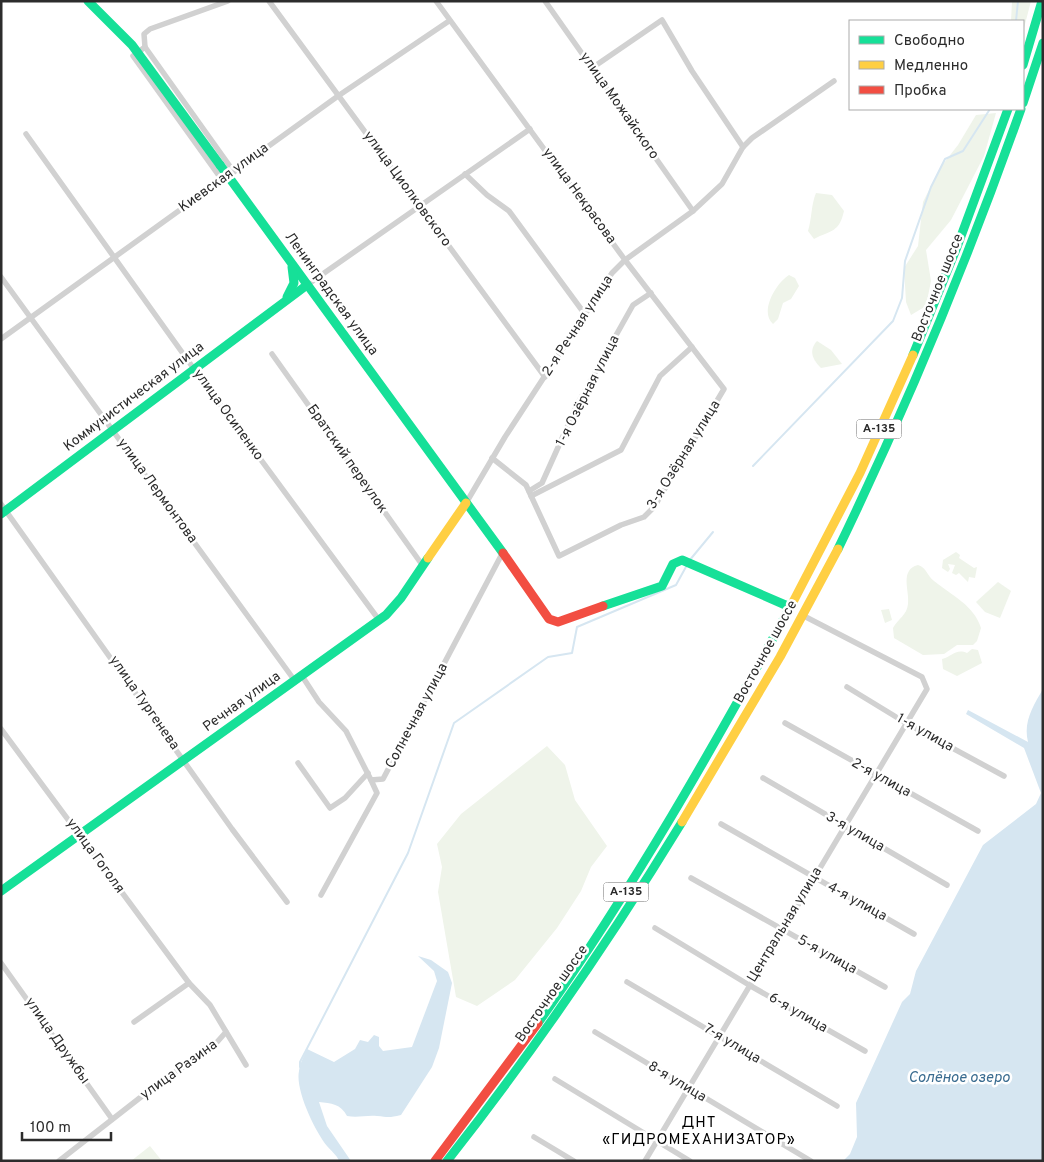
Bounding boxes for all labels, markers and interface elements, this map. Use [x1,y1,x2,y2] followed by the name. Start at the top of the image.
[849,20,1024,110] legend
[894,32,965,51] text: Свободно
[576,49,662,163] street label: улица Можайского
[894,57,968,76] text: Медленно
[894,82,946,101] text: Пробка
[359,128,455,250] street label: улица Циолковского
[176,140,272,216] street label: Киевская улица
[538,145,620,247] street label: улица Некрасова
[281,229,381,359] street label: Ленинградская улица
[909,232,967,344] street label: Восточное шоссе
[539,272,617,380] street label: 2-я Речная улица
[553,332,623,450] street label: 1-я Озёрная улица
[60,339,208,455] street label: Коммунистическая улица
[189,366,267,464] street label: улица Осипенко
[644,397,724,513] street label: 3-я Озёрная улица
[303,401,391,517] street label: Братский переулок
[856,419,902,438] road number: А-135
[113,435,201,547] street label: улица Лермонтова
[731,598,801,706] street label: Восточное шоссе
[105,653,183,753] street label: улица Тургенева
[382,660,452,772] street label: Солнечная улица
[200,668,284,736] street label: Речная улица
[893,710,957,756] street label: 1-я улица
[848,755,914,801] street label: 2-я улица
[823,808,887,856] street label: 3-я улица
[62,815,128,897] street label: улица Гоголя
[744,864,826,986] street label: Центральная улица
[824,879,890,925] street label: 4-я улица
[604,882,648,902] road number: А-135
[794,932,860,978] street label: 5-я улица
[512,942,592,1046] street label: Восточное шоссе
[766,989,830,1037] street label: 6-я улица
[21,994,93,1088] street label: улица Дружбы
[700,1020,764,1068] street label: 7-я улица
[137,1036,221,1104] street label: улица Разина
[645,1058,709,1106] street label: 8-я улица
[908,1069,1010,1088] water label: Солёное озеро
[22,1110,111,1142] scale bar
[602,1114,796,1150] district label: ДНТ «ГИДРОМЕХАНИЗАТОР»
[30,1119,71,1138] text: 100 m

